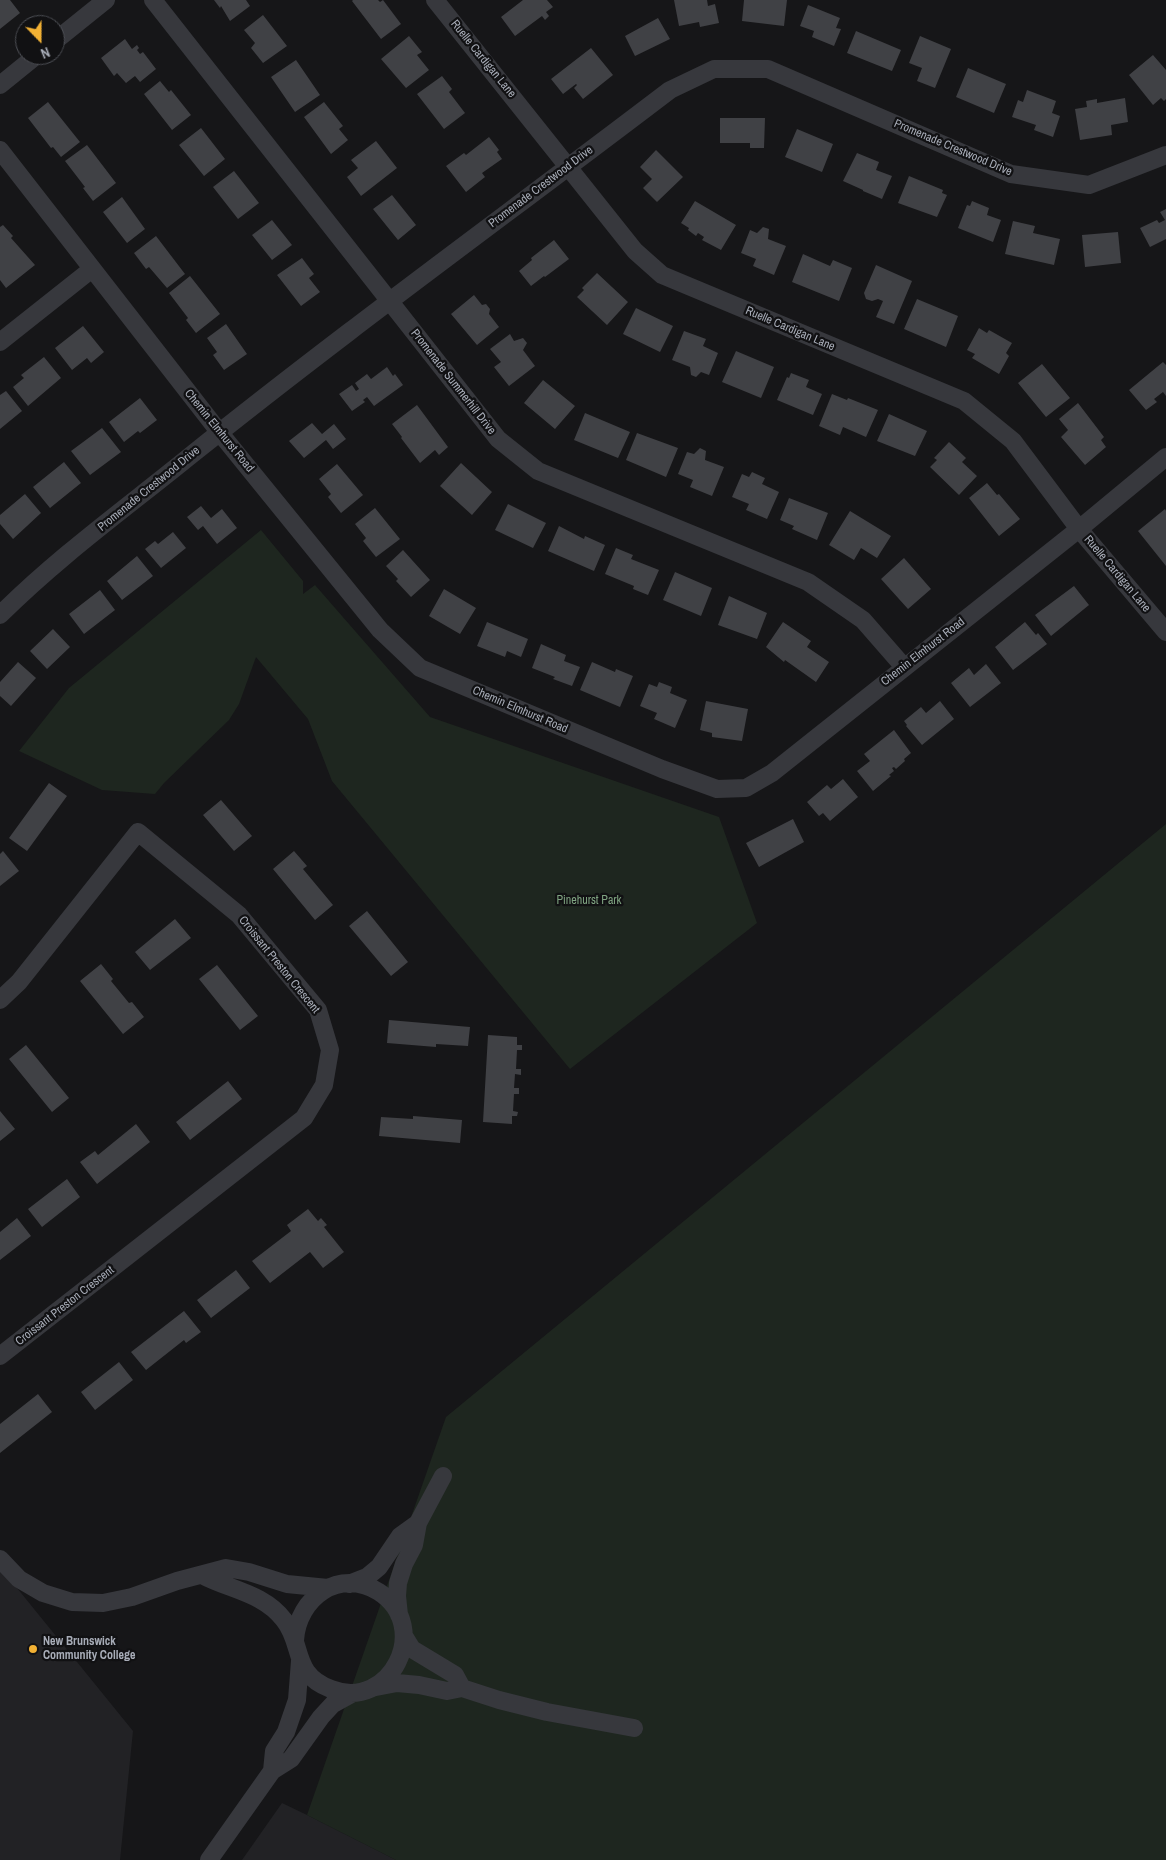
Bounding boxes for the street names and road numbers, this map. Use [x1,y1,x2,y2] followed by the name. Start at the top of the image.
[447,17,519,101] street label: Ruelle Cardigan Lane
[892,117,1014,179] street label: Promenade Crestwood Drive
[486,143,596,231] street label: Promenade Crestwood Drive
[743,304,837,354] street label: Ruelle Cardigan Lane
[407,327,499,437] street label: Promenade Summerhill Drive
[181,387,257,475] street label: Chemin Elmhurst Road
[95,443,203,535] street label: Promenade Crestwood Drive
[1081,533,1153,615] street label: Ruelle Cardigan Lane
[878,615,968,689] street label: Chemin Elmhurst Road
[470,683,570,737] street label: Chemin Elmhurst Road
[235,914,323,1016] street label: Croissant Preston Crescent
[13,1263,117,1349] street label: Croissant Preston Crescent

